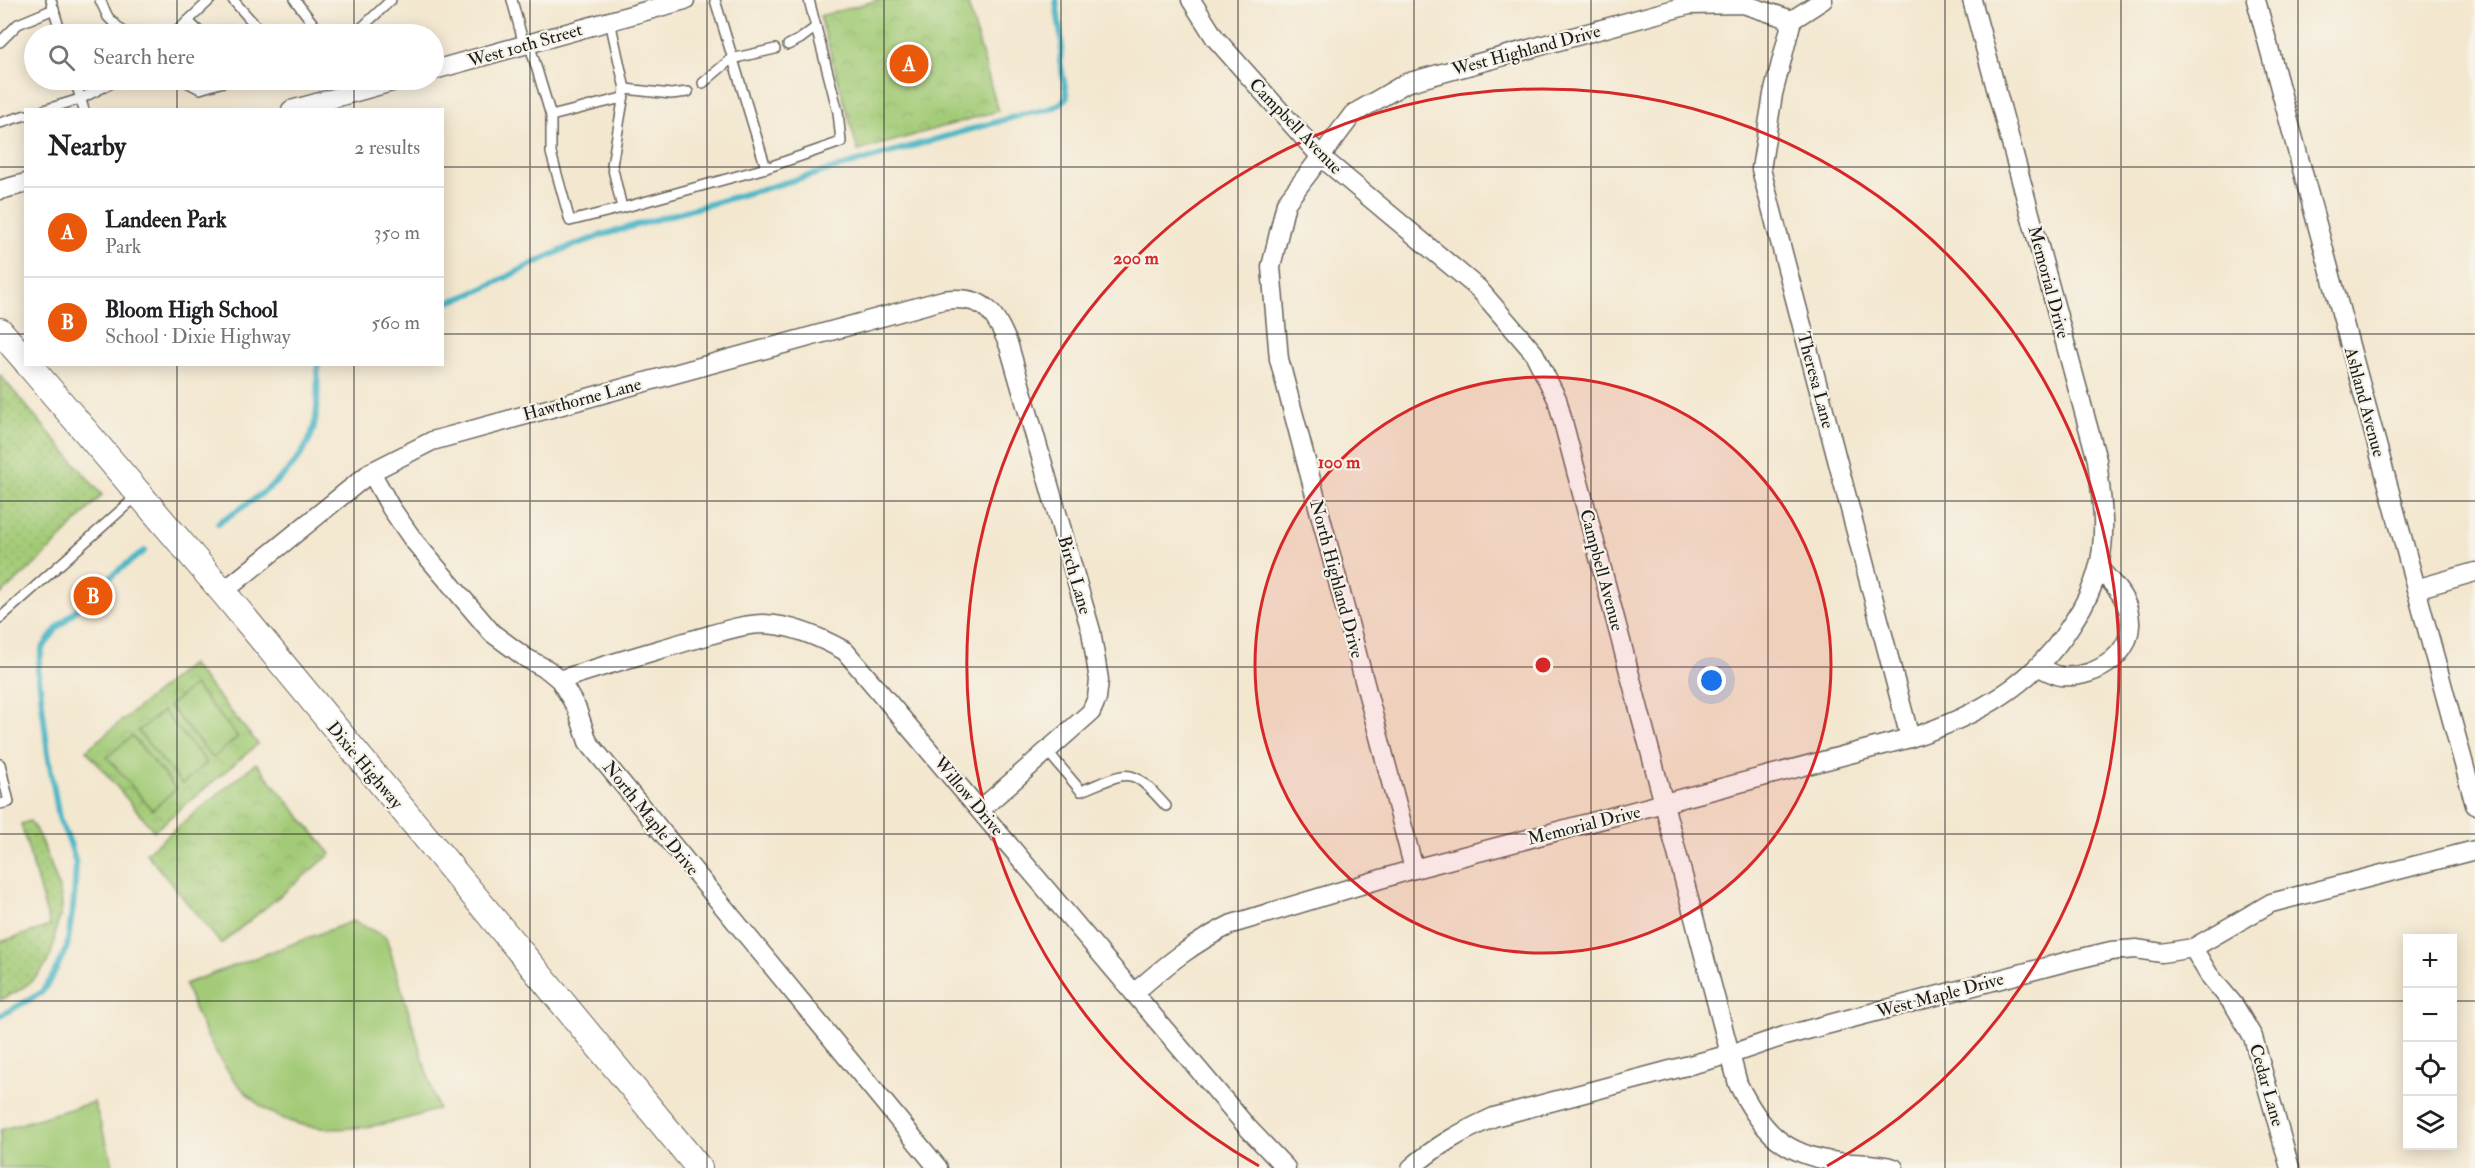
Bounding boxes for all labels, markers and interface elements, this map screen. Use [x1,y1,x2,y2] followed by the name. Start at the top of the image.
[464,18,585,73] street label: West 10th Street
[1448,19,1603,82] street label: West Highland Drive
[24,24,444,90] search box
[45,41,78,74] icon: search
[890,42,928,86] pin: A
[93,43,195,71] text: Search here
[1244,73,1348,180] street label: Campbell Avenue
[48,131,126,163] text: Nearby
[354,135,420,160] text: 2 results
[105,206,227,234] text: Landeen Park
[61,220,74,245] text: A
[374,220,420,245] text: 350 m
[2022,223,2075,341] street label: Memorial Drive
[105,234,141,259] text: Park
[1113,247,1160,270] text: 200 m
[105,296,278,324] text: Bloom High School
[61,310,74,335] text: B
[371,310,420,335] text: 560 m
[105,324,291,349] text: School · Dixie Highway
[1792,329,1840,431] street label: Theresa Lane
[2339,344,2390,460] street label: Ashland Avenue
[520,373,644,426] street label: Hawthorne Lane
[1318,451,1361,474] text: 100 m
[1304,497,1369,661] street label: North Highland Drive
[1574,507,1629,634] street label: Campbell Avenue
[1052,533,1097,618] street label: Birch Lane
[74,574,112,618] pin: B
[1533,655,1553,675] centre of rings
[1697,666,1726,695] your location
[321,717,409,815] street label: Dixie Highway
[928,751,1009,841] street label: Willow Drive
[597,756,704,881] street label: North Maple Drive
[1525,800,1643,851] street label: Memorial Drive
[2403,934,2457,1150] map controls
[2403,934,2457,988] button: +
[1873,967,2007,1024] street label: West Maple Drive
[2403,988,2457,1042] button: −
[2244,1041,2289,1129] street label: Cedar Lane
[2403,1042,2457,1096] button: locate
[2403,1096,2457,1150] button: layers

